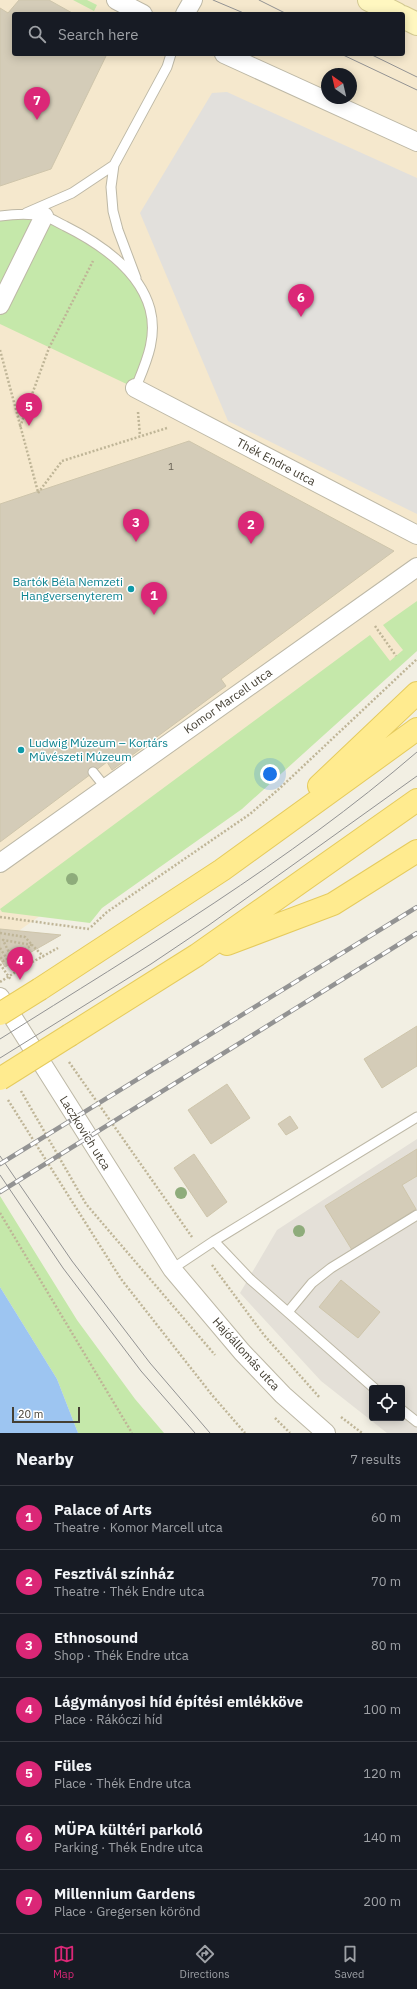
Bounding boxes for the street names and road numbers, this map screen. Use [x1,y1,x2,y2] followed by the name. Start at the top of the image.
[234,434,319,489] street label: Thék Endre utca
[181,664,275,737] street label: Komor Marcell utca
[57,1093,115,1173] street label: Laczkovich utca
[210,1314,284,1394] street label: Hajóállomás utca

